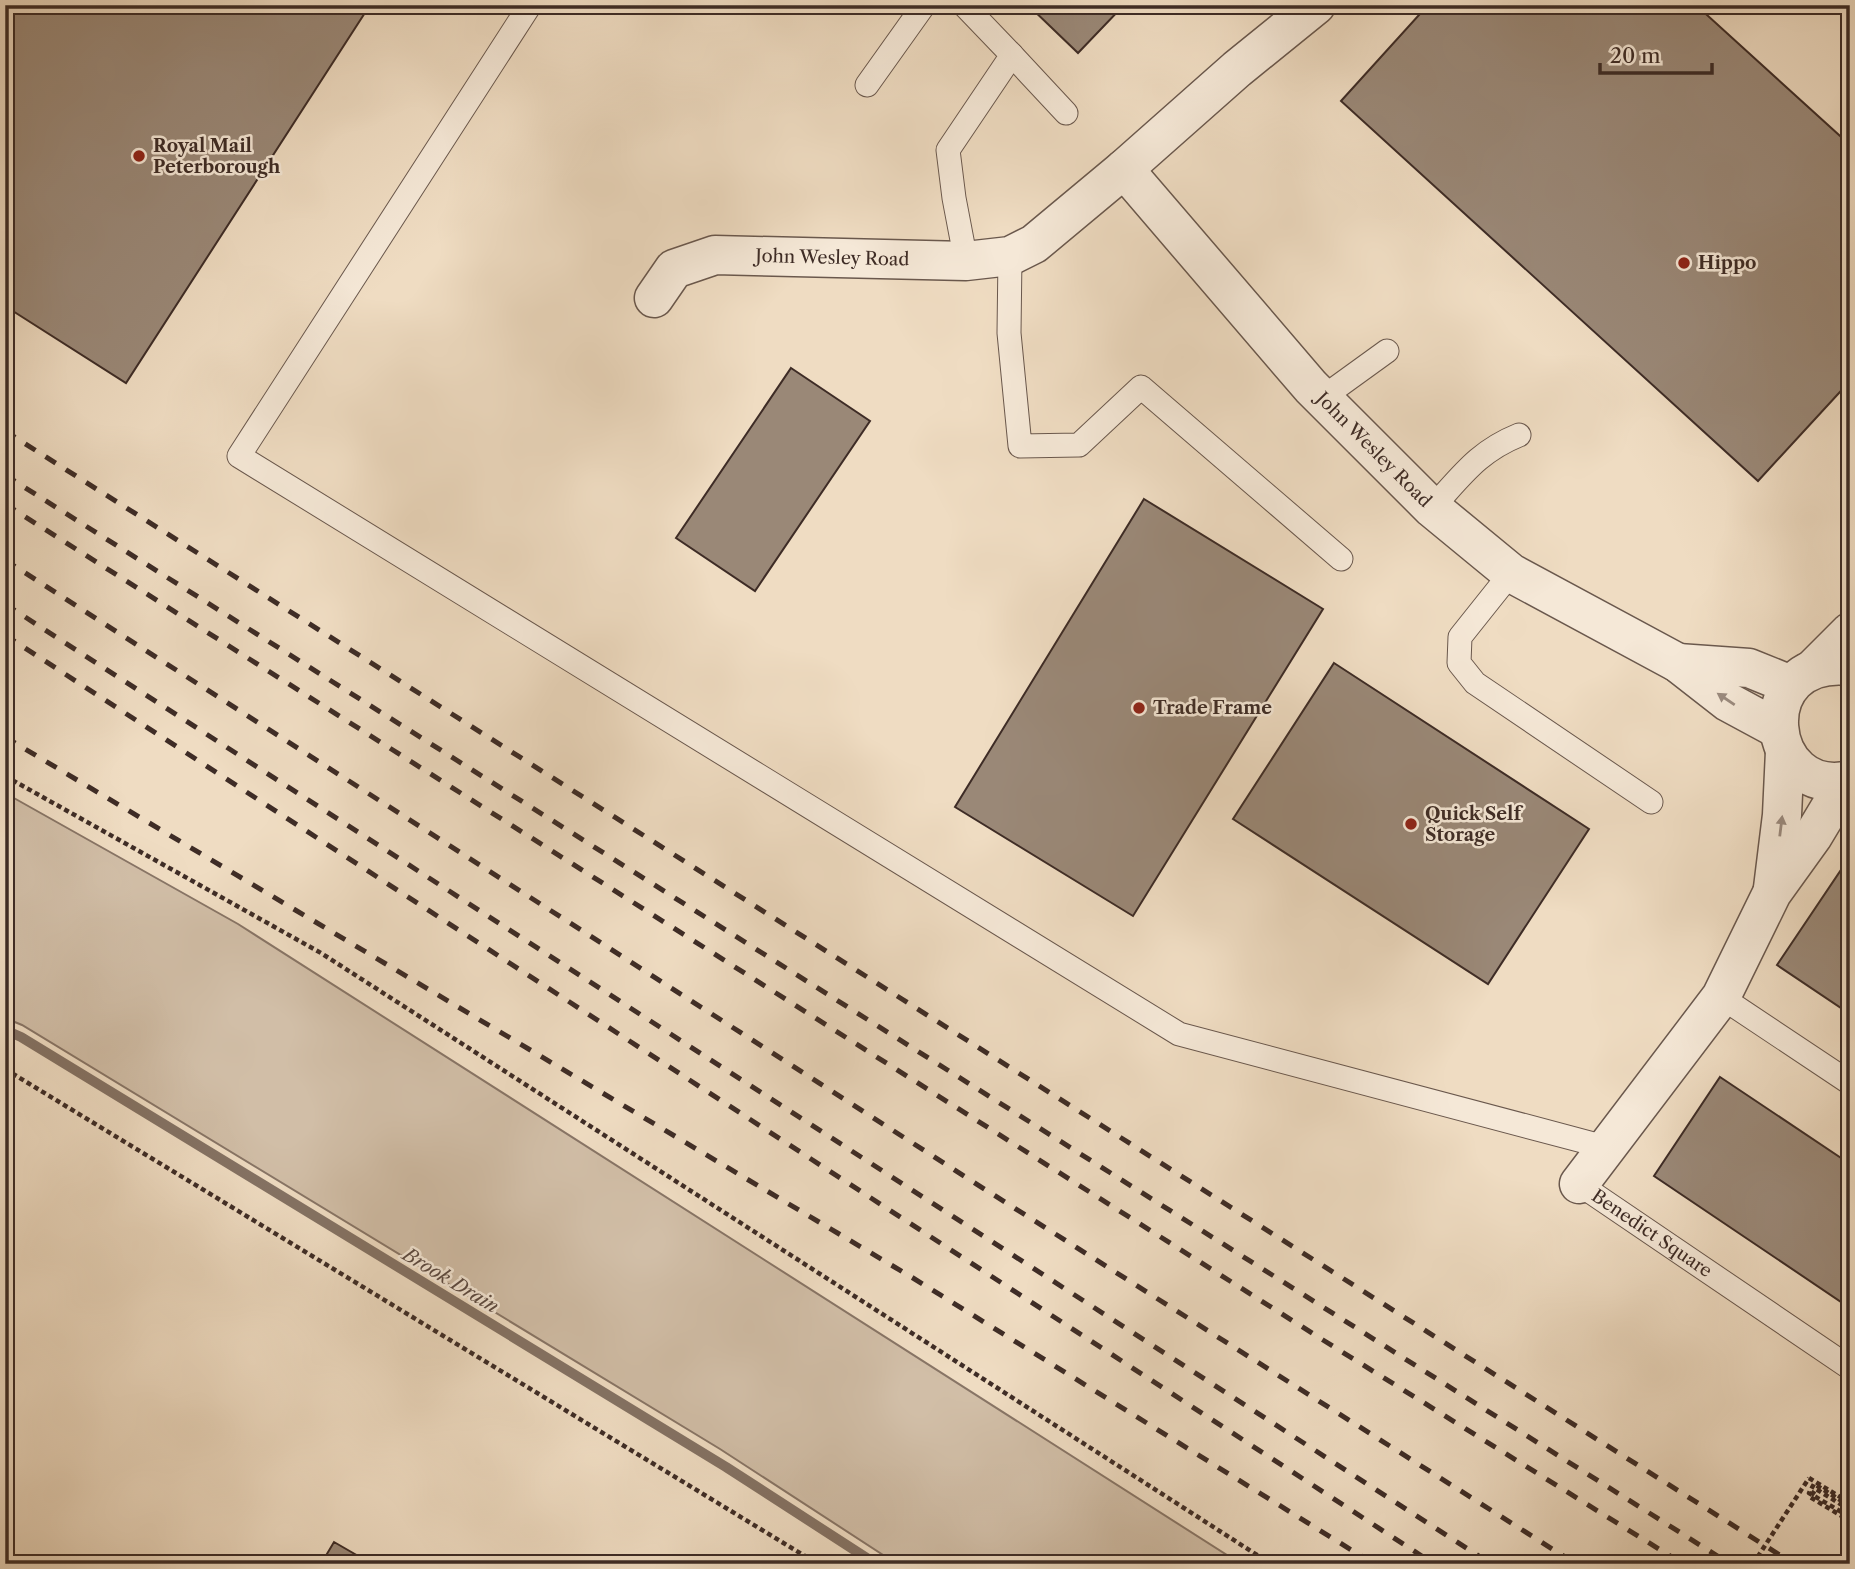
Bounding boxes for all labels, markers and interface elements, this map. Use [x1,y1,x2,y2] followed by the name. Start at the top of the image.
[1600,32,1712,76] scale bar
[1610,43,1661,68] text: 20 m
[153,135,281,178] place label: Royal Mail Peterborough
[131,148,147,164] marker: Royal Mail Peterborough
[752,245,910,271] street label: John Wesley Road
[1698,252,1756,274] place label: Hippo
[1676,255,1692,271] marker: Hippo
[1309,385,1436,512] street label: John Wesley Road
[1717,692,1735,706] one-way arrow
[1153,697,1272,719] place label: Trade Frame
[1131,700,1147,716] marker: Trade Frame
[1425,803,1523,846] place label: Quick Self Storage
[1775,814,1786,836] one-way arrow
[1403,816,1419,832] marker: Quick Self Storage
[1587,1185,1716,1282] street label: Benedict Square
[397,1242,503,1318] water label: Brook Drain

